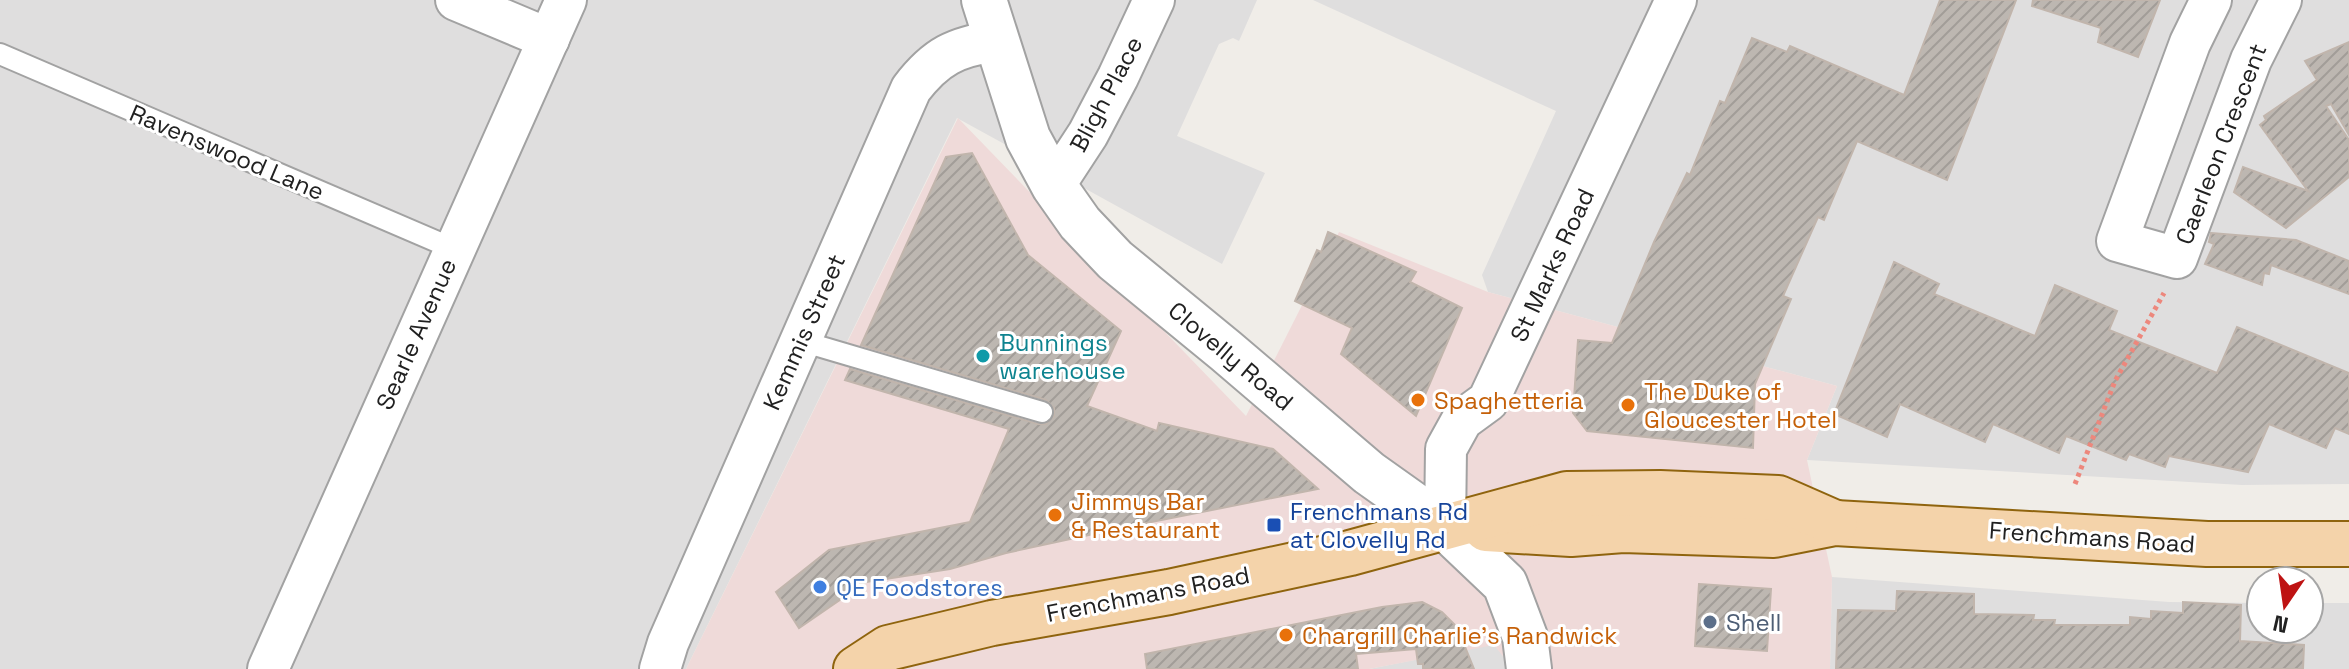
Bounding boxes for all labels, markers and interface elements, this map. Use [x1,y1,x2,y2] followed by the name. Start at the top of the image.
[1063,31,1149,157] street label: Bligh Place
[2168,39,2274,249] street label: Caerleon Crescent
[125,97,329,207] street label: Ravenswood Lane
[1503,183,1601,347] street label: St Marks Road
[756,249,852,415] street label: Kemmis Street
[369,253,463,415] street label: Searle Avenue
[1162,295,1300,417] street label: Clovelly Road
[999,327,1126,386] place label: Bunnings warehouse
[974,347,992,365] marker: Bunnings warehouse
[1644,376,1837,435] place label: The Duke of Gloucester Hotel
[1434,385,1584,416] place label: Spaghetteria
[1409,391,1427,409] marker: Spaghetteria
[1619,396,1637,414] marker: The Duke of Gloucester Hotel
[1071,486,1220,545] place label: Jimmys Bar & Restaurant
[1290,496,1468,555] place label: Frenchmans Rd at Clovelly Rd
[1046,506,1064,524] marker: Jimmys Bar & Restaurant
[1988,514,2196,560] street label: Frenchmans Road
[1265,516,1283,534] marker: Frenchmans Rd at Clovelly Rd
[1044,559,1252,629] street label: Frenchmans Road
[2245,565,2325,645] north arrow
[836,572,1003,603] place label: QE Foodstores
[811,578,829,596] marker: QE Foodstores
[1726,607,1781,638] place label: Shell
[2270,609,2291,640] text: N
[1701,613,1719,631] marker: Shell
[1302,620,1617,651] place label: Chargrill Charlie's Randwick
[1277,626,1295,644] marker: Chargrill Charlie's Randwick

